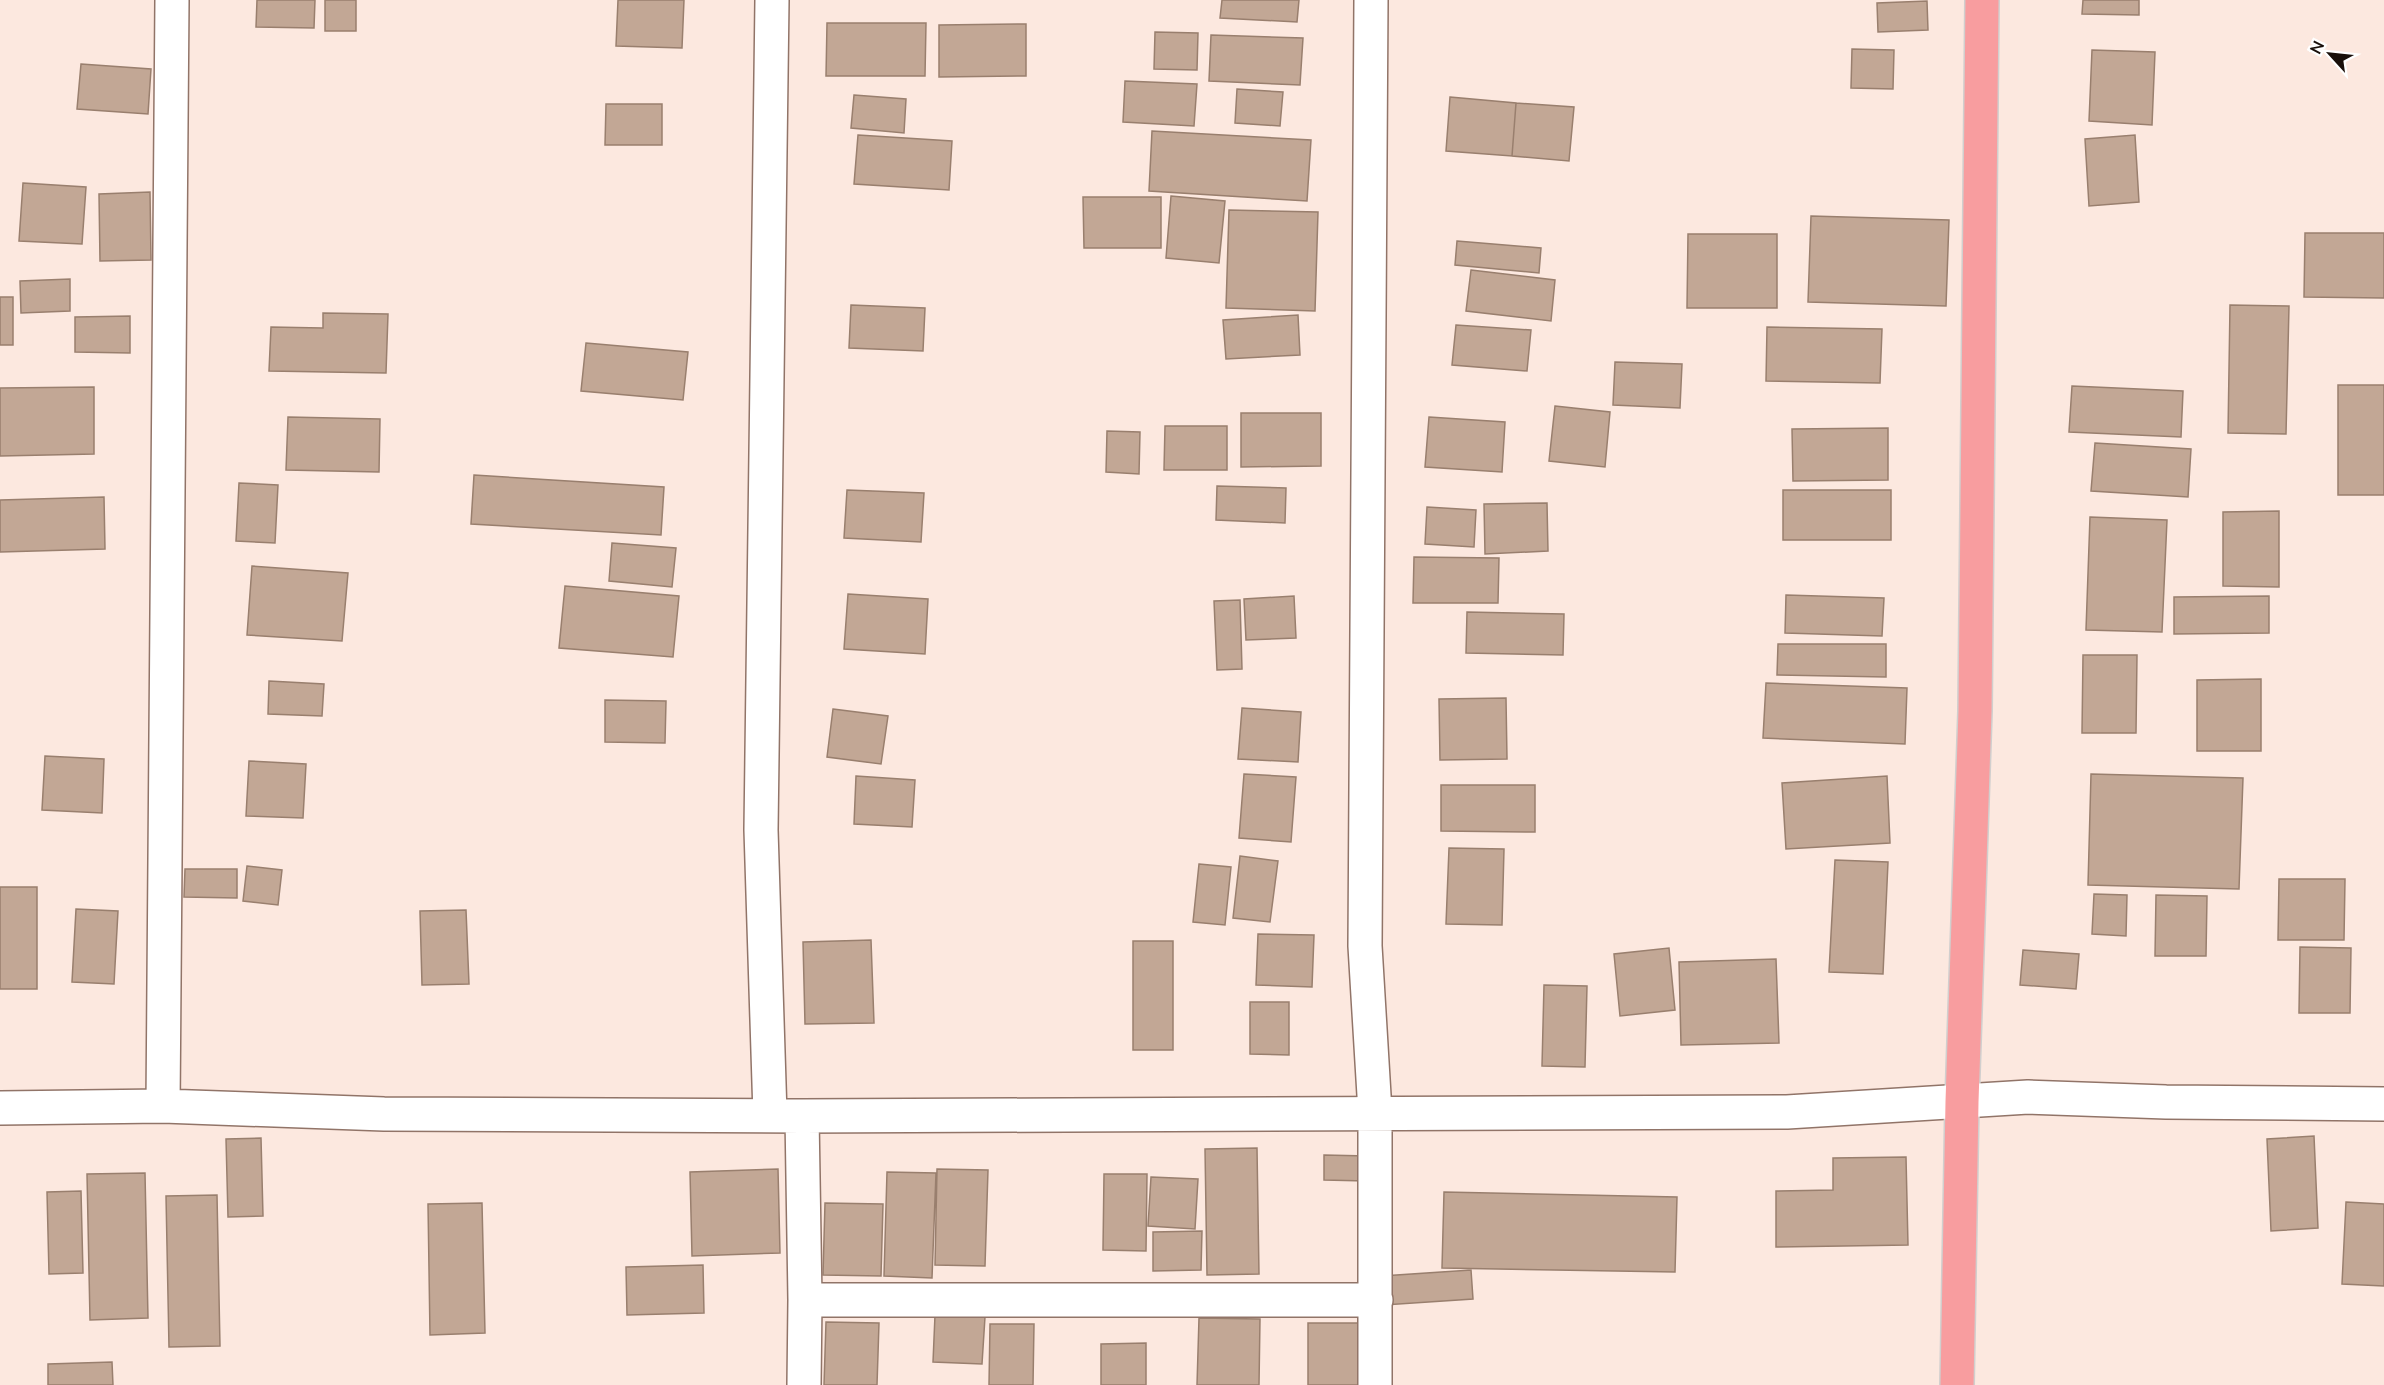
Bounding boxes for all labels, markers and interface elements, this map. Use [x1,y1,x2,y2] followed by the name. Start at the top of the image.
[2300,24,2360,84] north arrow
[2305,37,2328,57] text: N

